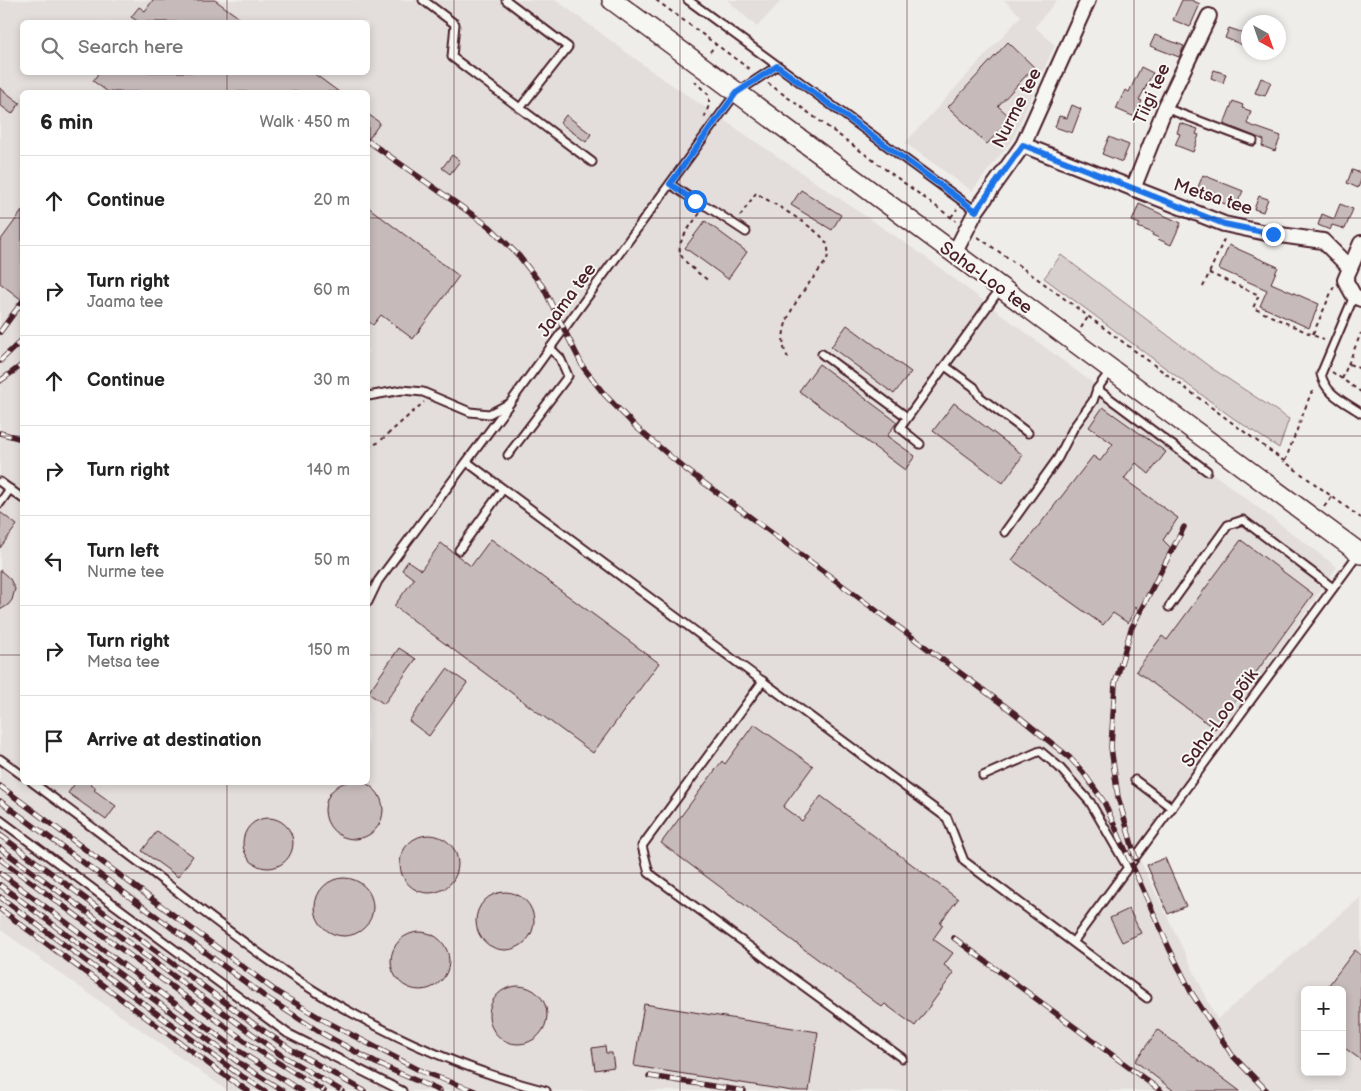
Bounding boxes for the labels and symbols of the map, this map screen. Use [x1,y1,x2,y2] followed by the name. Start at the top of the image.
[1241,15,1286,60] north arrow
[1129,60,1175,128] street label: Tiigi tee
[988,64,1046,151] street label: Nurme tee
[1171,174,1255,220] street label: Metsa tee
[684,190,707,213] route start
[1262,223,1285,246] route end
[936,237,1037,319] street label: Saha-Loo tee
[533,259,601,341] street label: Jaama tee
[1177,665,1263,771] street label: Saha-Loo põik

